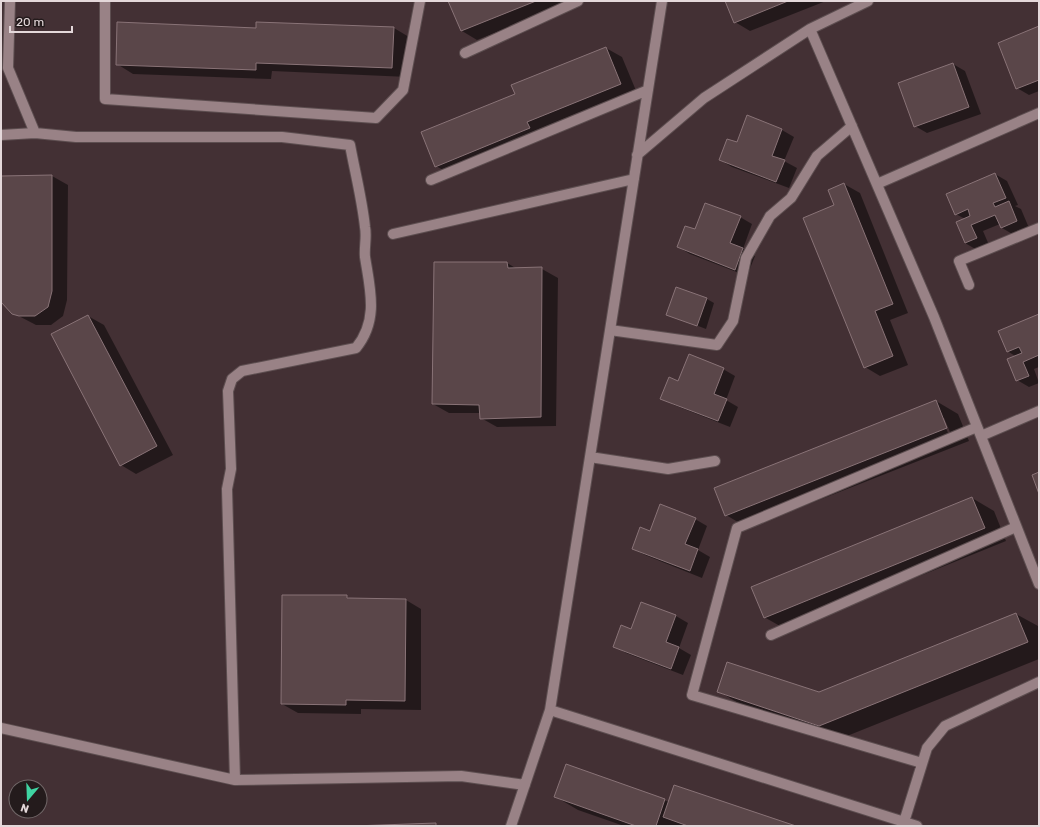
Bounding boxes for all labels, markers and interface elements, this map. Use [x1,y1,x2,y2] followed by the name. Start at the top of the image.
[10,8,72,34] scale bar
[16,15,44,29] text: 20 m
[8,779,48,819] north arrow
[19,801,31,815] text: N

